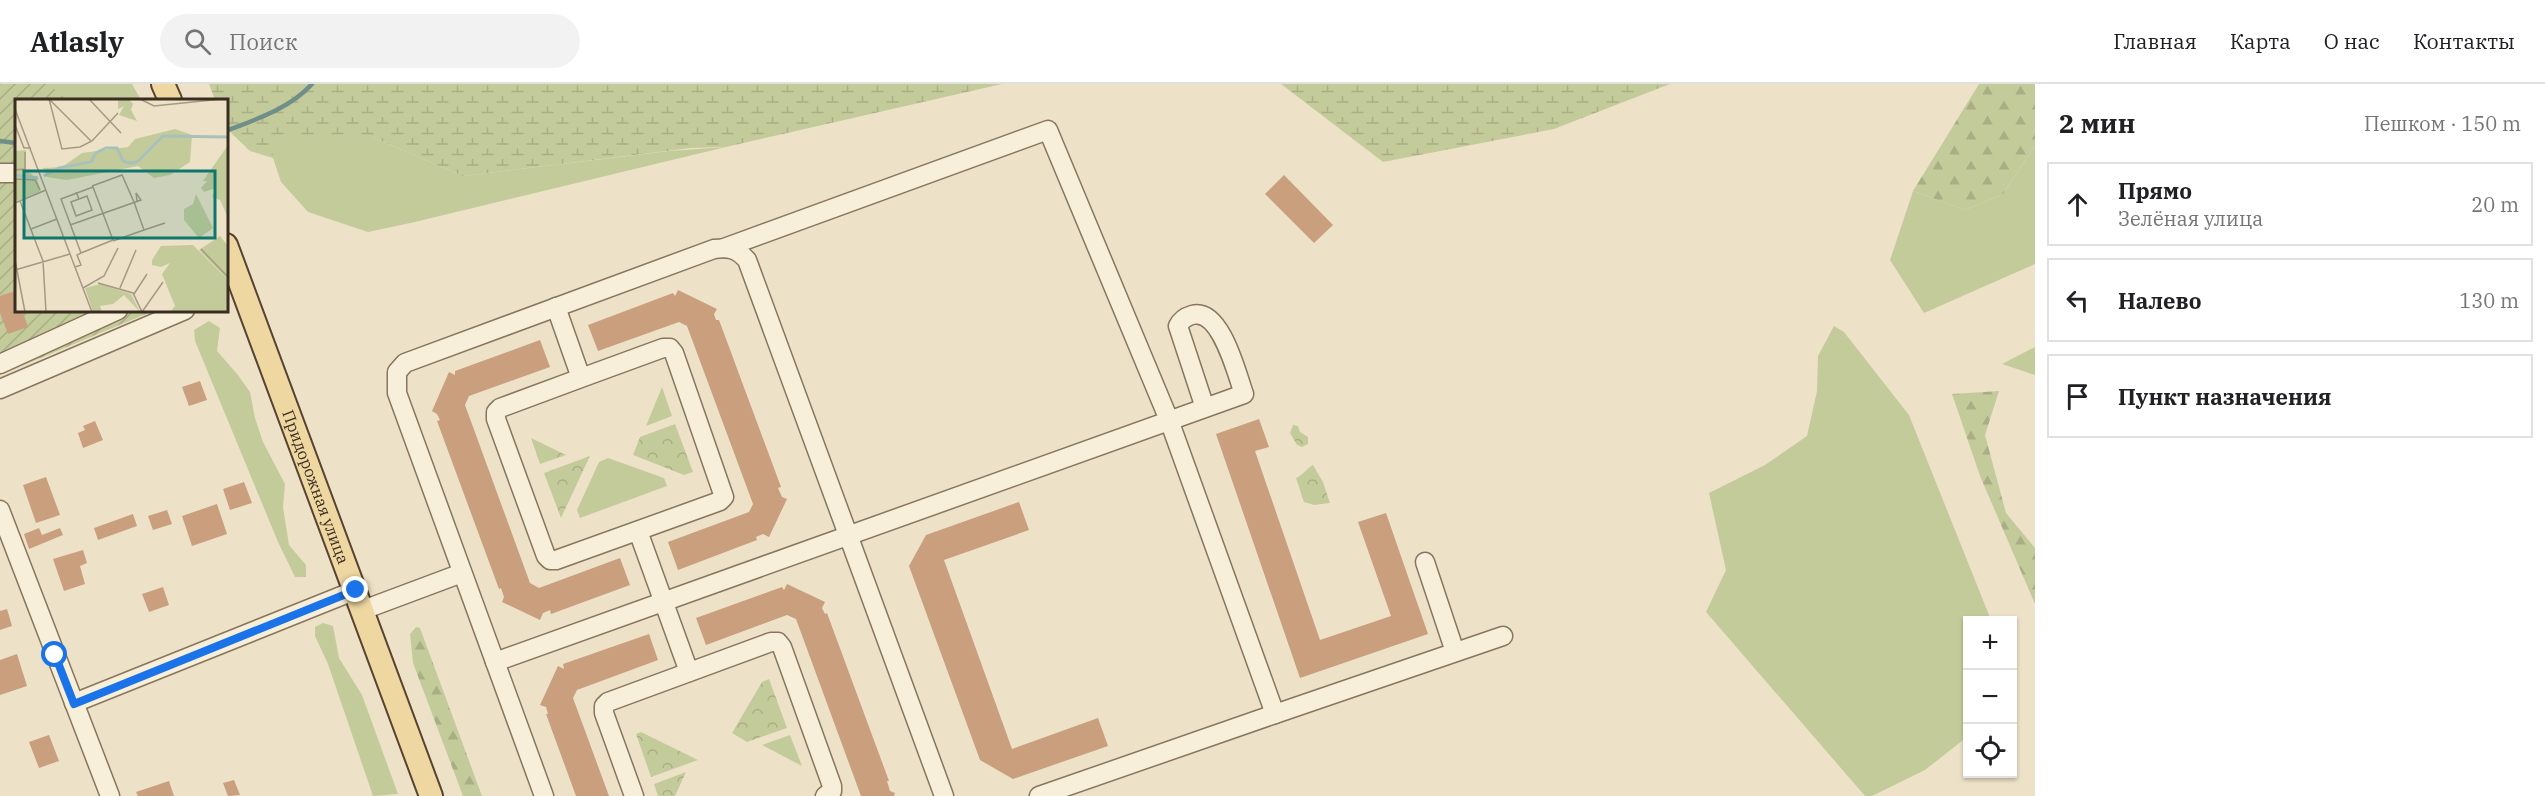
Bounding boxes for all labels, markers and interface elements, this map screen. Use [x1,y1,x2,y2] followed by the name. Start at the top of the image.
[160,14,580,68] search box
[30,23,124,60] text: Atlasly
[181,25,214,58] icon: search
[229,27,297,56] text: Поиск
[2113,27,2197,55] text: Главная
[2230,27,2291,55] text: Карта
[2324,27,2380,55] text: О нас
[2413,27,2515,55] text: Контакты
[15,99,228,312] inset map
[2059,106,2135,140] text: 2 мин
[2364,110,2521,137] text: Пешком · 150 m
[2118,176,2192,205] text: Прямо
[2061,188,2094,221] icon: ahead
[2471,191,2519,218] text: 20 m
[2118,205,2263,232] text: Зелёная улица
[2061,284,2094,317] icon: left
[2118,286,2202,315] text: Налево
[2459,287,2519,314] text: 130 m
[2061,380,2094,413] icon: arrive
[2118,382,2332,411] text: Пункт назначения
[278,407,354,567] street label: Придорожная улица
[342,576,368,602] route end
[1963,616,2017,778] map controls
[1963,616,2017,670] button: +
[41,641,67,667] route start
[1963,670,2017,724] button: −
[1963,724,2017,778] button: locate

